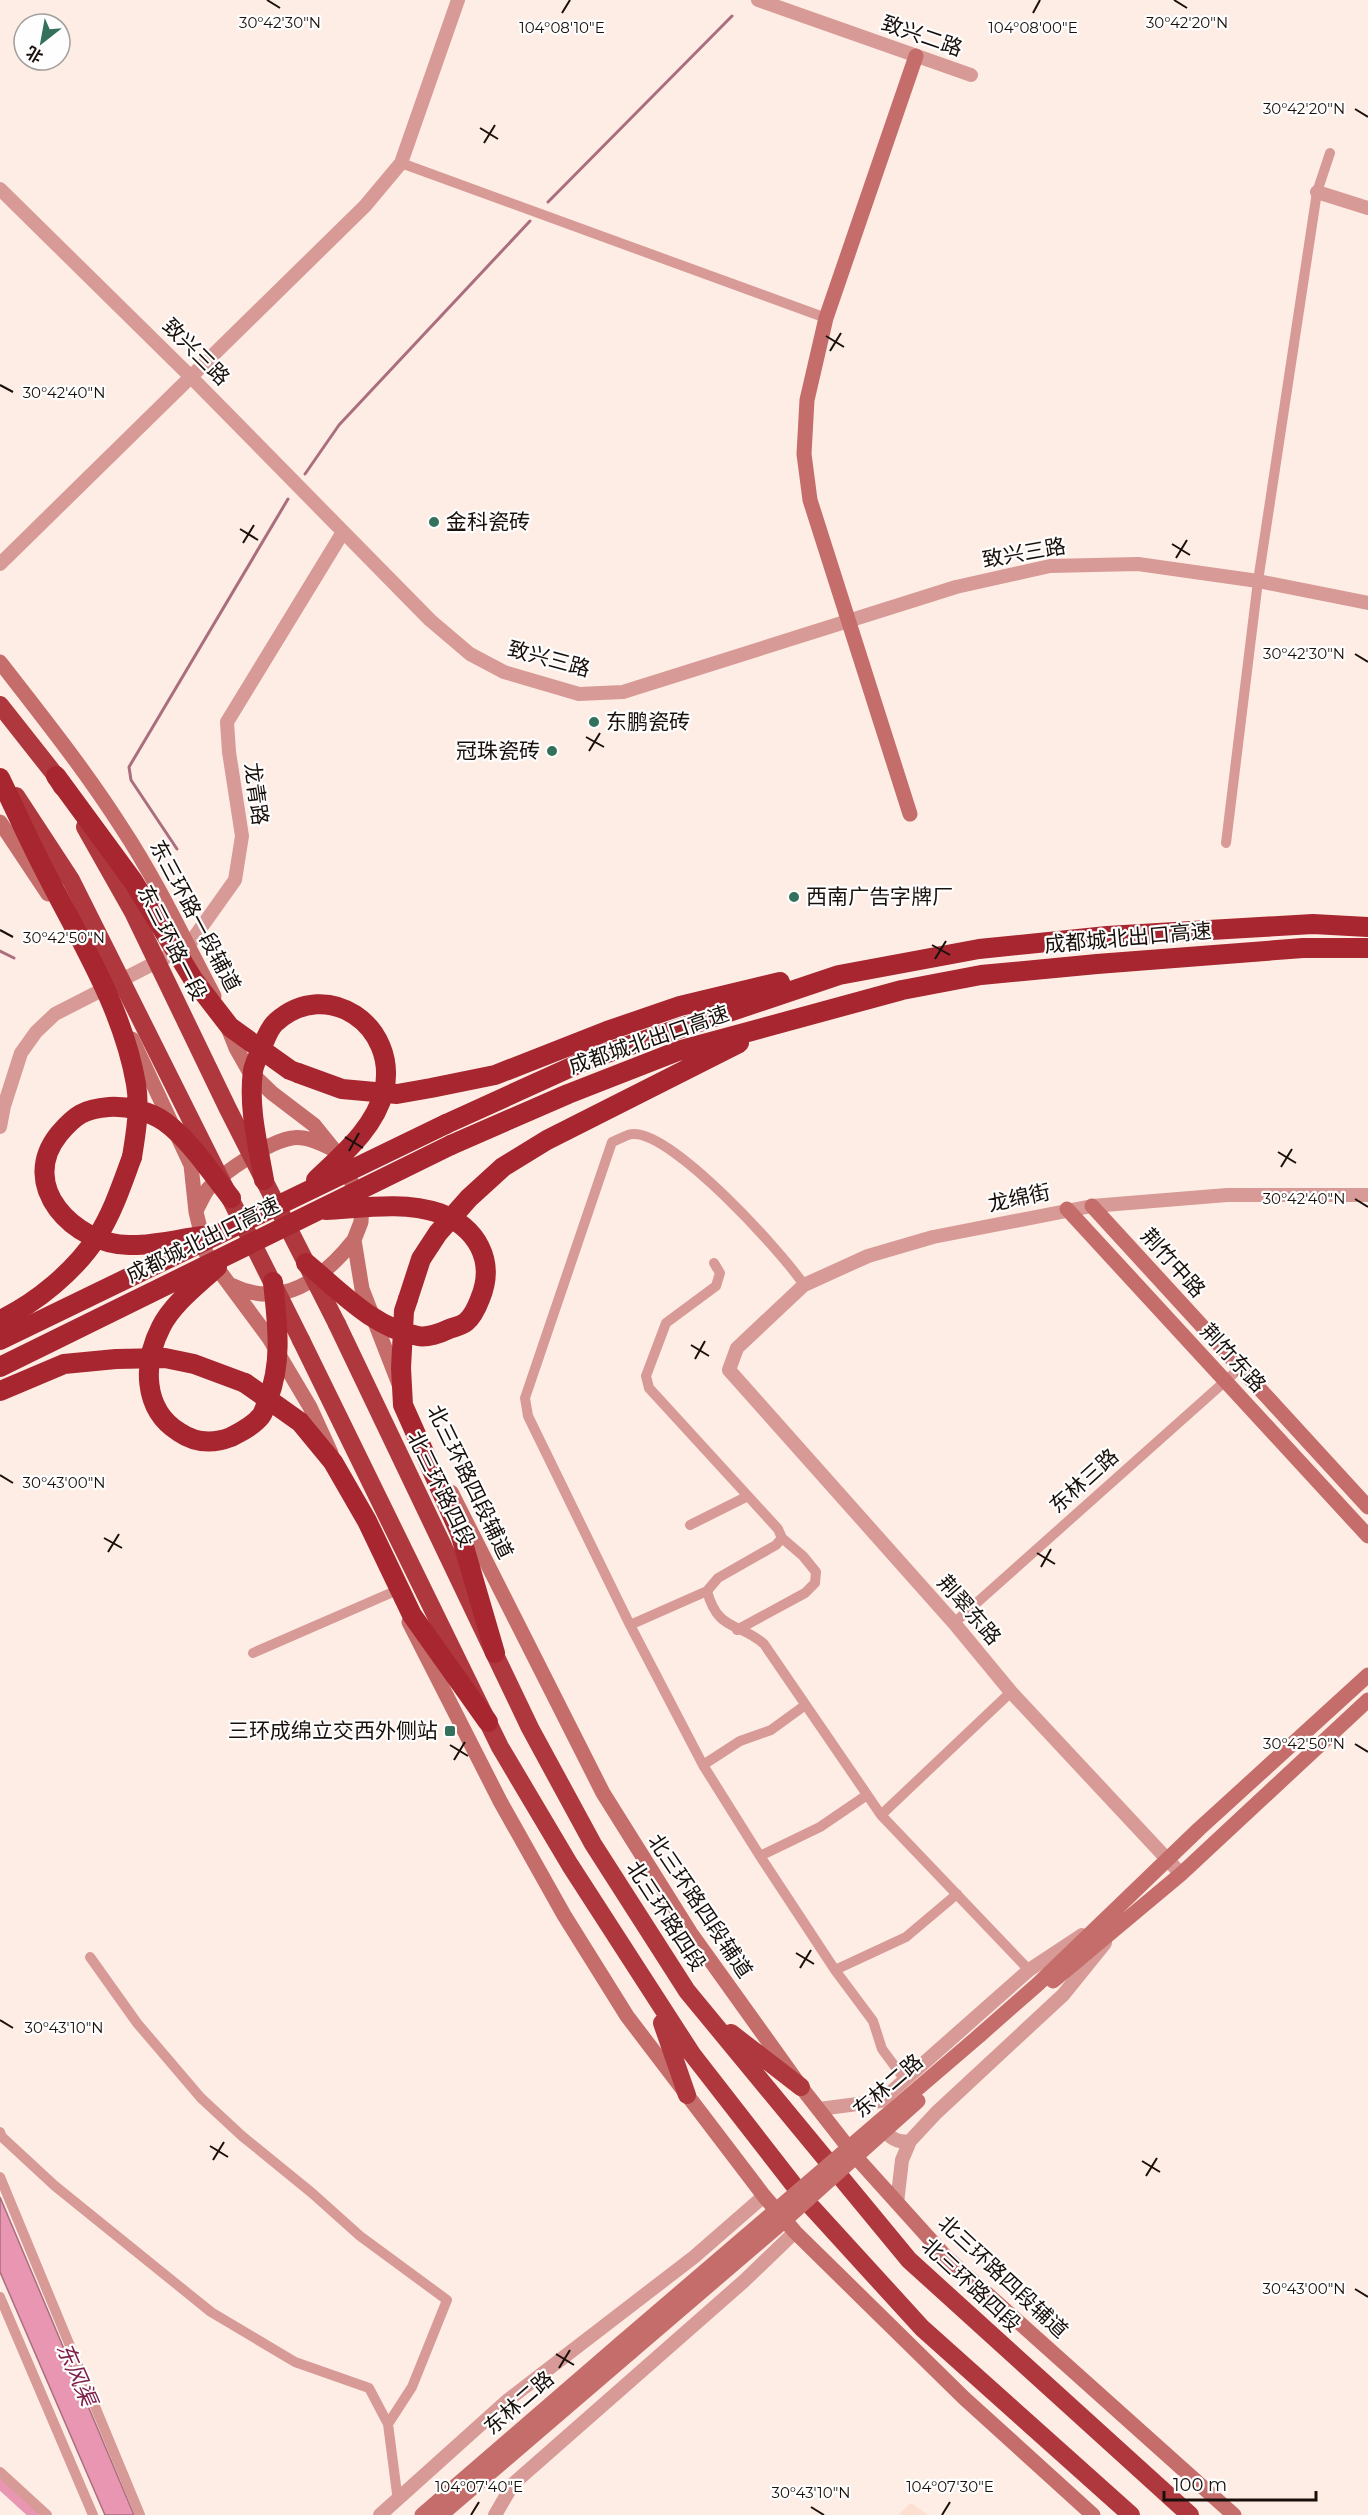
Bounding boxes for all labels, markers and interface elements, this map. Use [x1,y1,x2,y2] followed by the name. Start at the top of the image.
[878,10,966,61] street label: 致兴二路
[12,12,72,72] north arrow
[239,13,321,32] text: 30°42'30"N
[1146,13,1228,32] text: 30°42'20"N
[519,18,605,37] text: 104°08'10"E
[988,18,1078,37] text: 104°08'00"E
[23,42,46,67] text: 北
[1263,99,1345,118] text: 30°42'20"N
[158,313,235,390] street label: 致兴三路
[23,383,105,402] text: 30°42'40"N
[446,509,530,534] place label: 金科瓷砖
[427,515,441,529] marker: 金科瓷砖
[980,533,1067,572] street label: 致兴三路
[505,636,593,681] street label: 致兴三路
[1263,644,1345,663] text: 30°42'30"N
[606,709,690,734] place label: 东鹏瓷砖
[587,715,601,729] marker: 东鹏瓷砖
[456,738,540,763] place label: 冠珠瓷砖
[545,744,559,758] marker: 冠珠瓷砖
[240,761,273,827] street label: 龙青路
[144,836,246,996] street label: 东三环路一段辅道
[132,881,212,1005] street label: 东三环路一段
[806,884,953,909] place label: 西南广告字牌厂
[787,890,801,904] marker: 西南广告字牌厂
[1043,918,1213,957] street label: 成都城北出口高速
[23,928,105,947] text: 30°42'50"N
[565,1000,732,1079] street label: 成都城北出口高速
[985,1179,1052,1216] street label: 龙绵街
[1263,1189,1345,1208] text: 30°42'40"N
[122,1191,284,1288] street label: 成都城北出口高速
[1136,1223,1211,1302] street label: 荆竹中路
[1196,1318,1271,1397] street label: 荆竹东路
[422,1401,518,1563] street label: 北三环路四段辅道
[402,1427,480,1551] street label: 北三环路四段
[1044,1443,1123,1518] street label: 东林三路
[22,1473,106,1492] text: 30°43'00"N
[932,1570,1006,1650] street label: 荆翠东路
[228,1718,438,1743] place label: 三环成绵立交西外侧站
[443,1724,457,1738] marker: 三环成绵立交西外侧站
[1263,1734,1345,1753] text: 30°42'50"N
[643,1829,757,1983] street label: 北三环路四段辅道
[621,1856,711,1976] street label: 北三环路四段
[24,2018,104,2037] text: 30°43'10"N
[848,2049,928,2123] street label: 东林二路
[933,2210,1073,2344] street label: 北三环路四段辅道
[916,2233,1026,2337] street label: 北三环路四段
[1262,2279,1346,2298] text: 30°43'00"N
[51,2339,104,2413] water label: 东风渠
[479,2366,559,2440] street label: 东林二路
[1164,2464,1316,2502] scale bar
[1173,2474,1227,2496] text: 100 m
[435,2477,523,2496] text: 104°07'40"E
[906,2477,994,2496] text: 104°07'30"E
[771,2483,851,2502] text: 30°43'10"N

